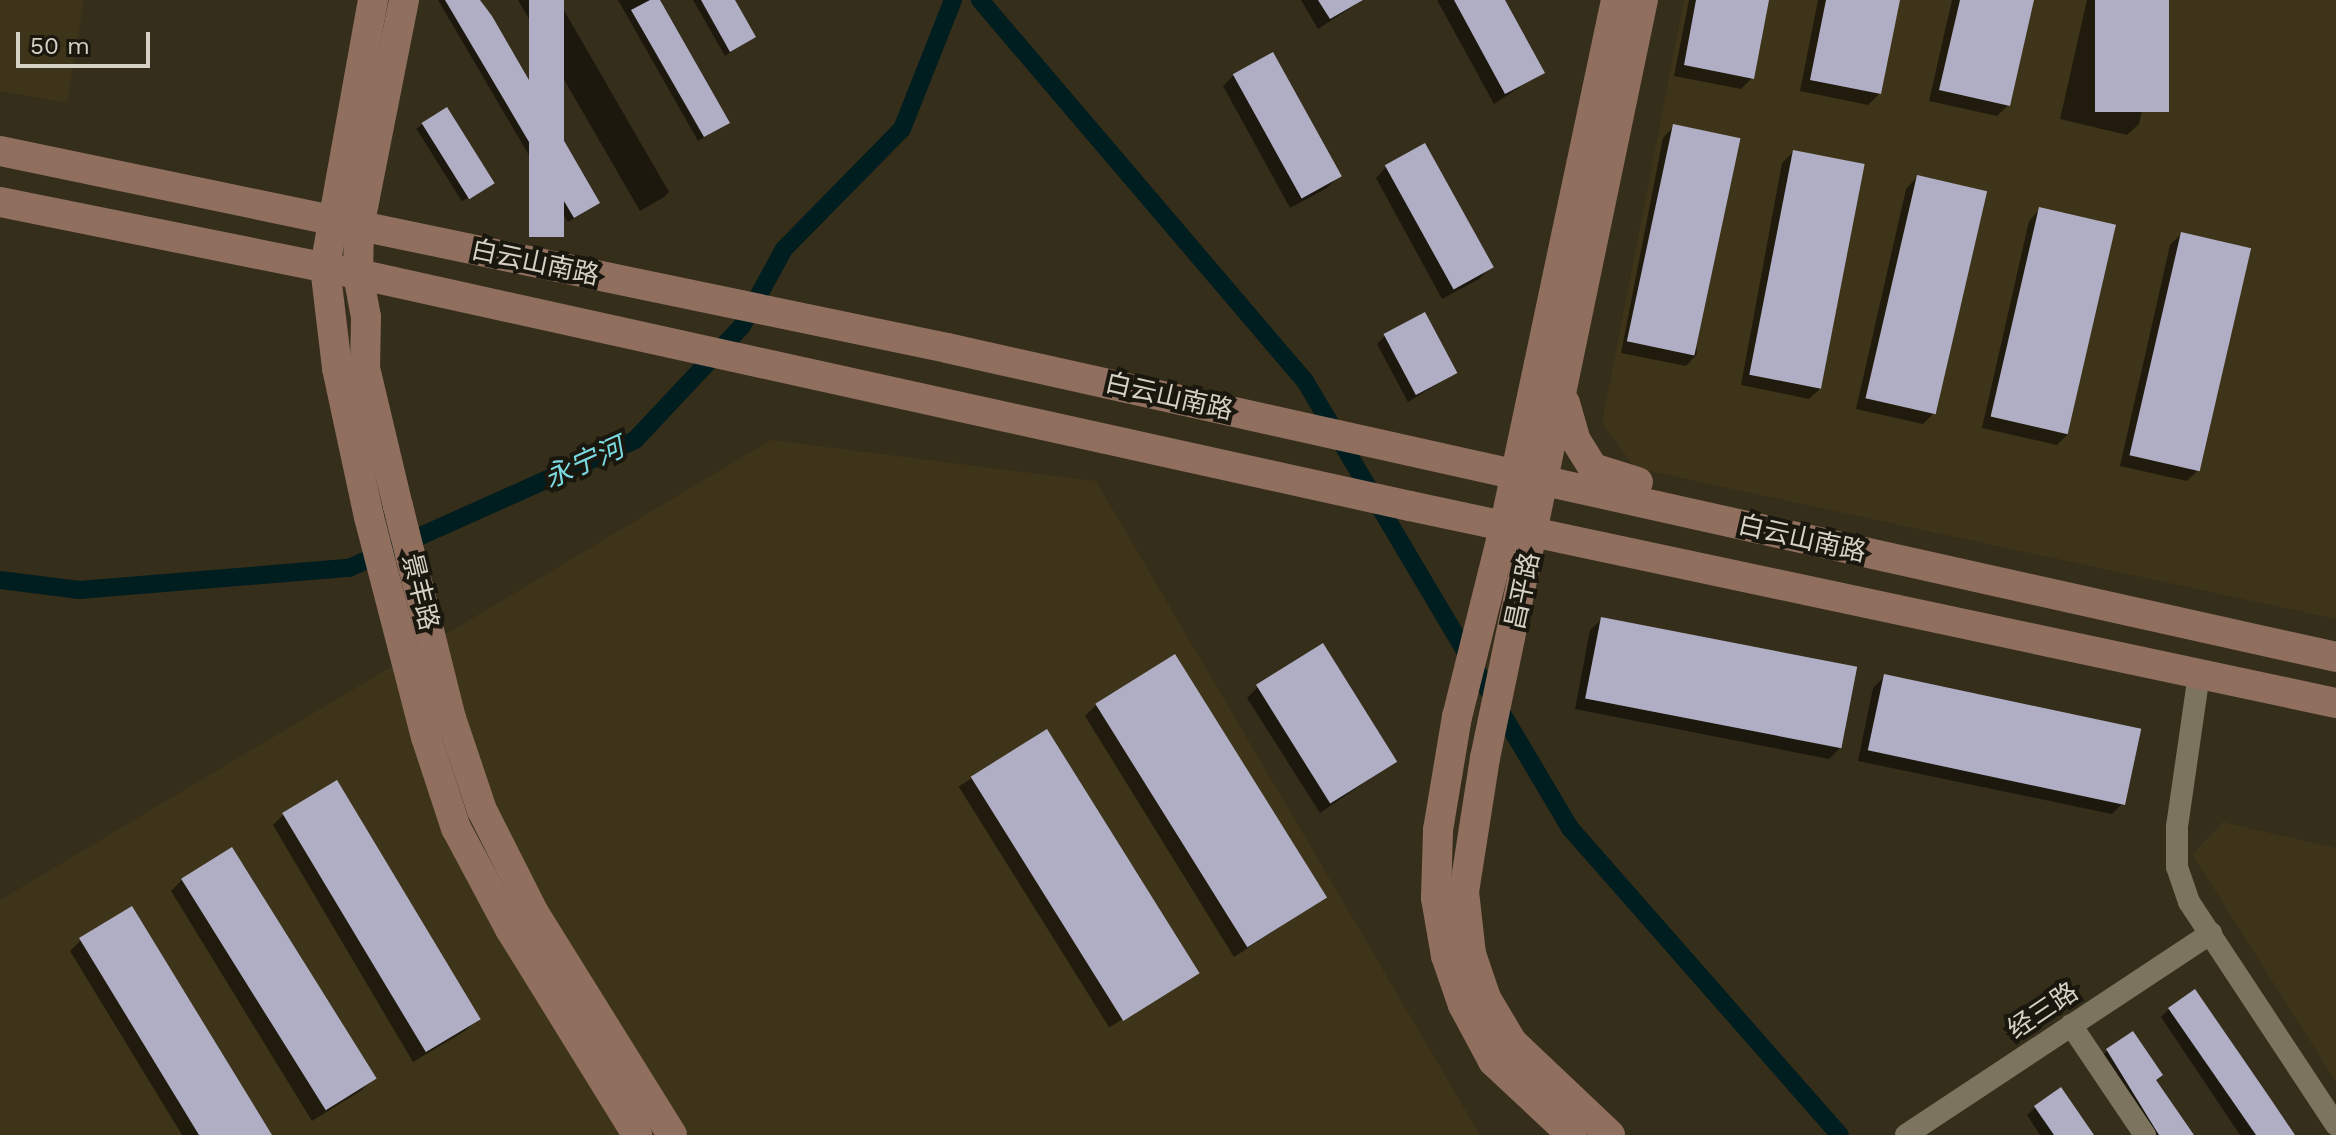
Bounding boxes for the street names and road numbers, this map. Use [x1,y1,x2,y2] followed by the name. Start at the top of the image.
[468,234,602,292] street label: 白云山南路
[1102,367,1236,427] street label: 白云山南路
[1735,509,1869,569] street label: 白云山南路
[395,550,445,634] street label: 景丰路
[1500,550,1546,632] street label: 昌平路
[2002,976,2084,1046] street label: 经三路

